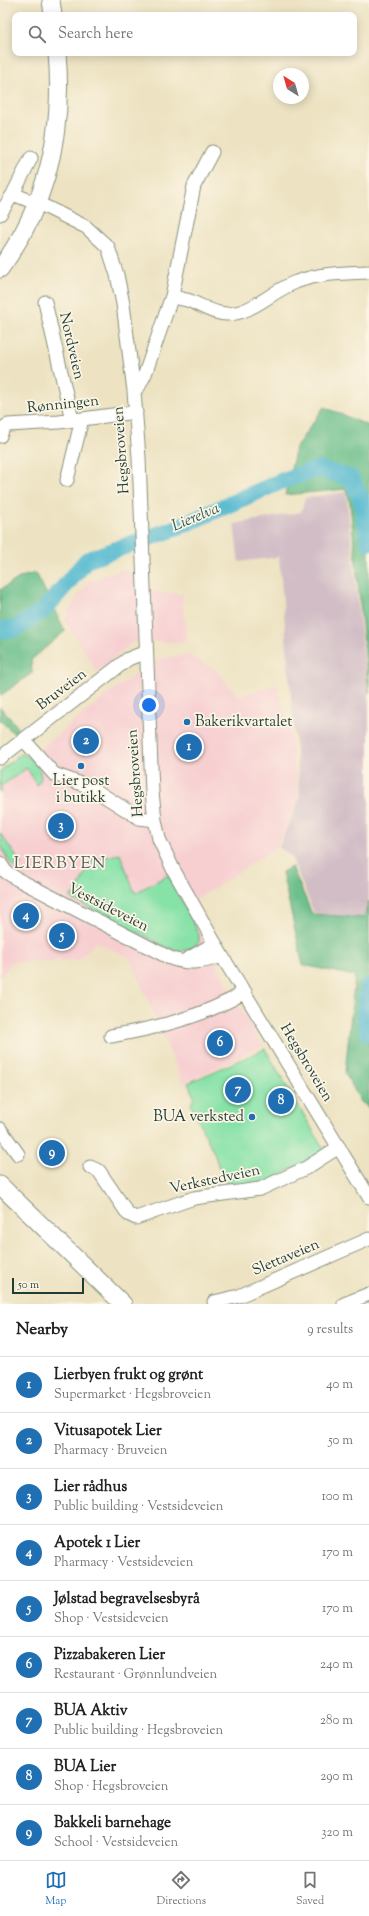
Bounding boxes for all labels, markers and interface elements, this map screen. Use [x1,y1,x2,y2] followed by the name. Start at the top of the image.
[12,12,357,56] search box
[26,23,48,45] icon: search
[58,24,133,45] text: Search here
[273,68,309,104] north arrow
[53,310,89,382] street label: Nordveien
[26,391,100,419] street label: Rønningen
[108,405,136,495] street label: Hegsbroveien
[168,498,224,538] water label: Lierelva
[32,664,92,716] street label: Bruveien
[139,695,159,715] your location
[195,712,292,733] place label: Bakerikvartalet
[182,717,192,727] marker: Bakerikvartalet
[73,726,99,756] pin: 2
[122,728,150,818] street label: Hegsbroveien
[176,732,202,762] pin: 1
[76,761,86,771] marker: Lier post i butikk
[53,771,109,809] place label: Lier post i butikk
[48,811,74,841] pin: 3
[14,852,106,876] district label: LIERBYEN
[64,879,152,937] street label: Vestsideveien
[13,901,39,931] pin: 4
[49,921,75,951] pin: 5
[274,1020,338,1106] street label: Hegsbroveien
[207,1028,233,1058] pin: 6
[225,1075,251,1105] pin: 7
[268,1086,294,1116] pin: 8
[153,1107,245,1128] place label: BUA verksted
[247,1112,257,1122] marker: BUA verksted
[39,1138,65,1168] pin: 9
[168,1160,262,1200] street label: Verkstedveien
[249,1234,323,1282] street label: Slettaveien
[12,1276,84,1295] scale bar
[18,1277,39,1293] text: 50 m
[16,1318,68,1342] text: Nearby
[307,1321,353,1339] text: 9 results
[54,1365,203,1386] text: Lierbyen frukt og grønt
[27,1376,31,1394] text: 1
[326,1376,353,1394] text: 40 m
[54,1386,211,1404] text: Supermarket · Hegsbroveien
[54,1421,162,1442] text: Vitusapotek Lier
[26,1432,32,1450] text: 2
[328,1432,353,1450] text: 50 m
[54,1442,167,1460] text: Pharmacy · Bruveien
[54,1477,127,1498] text: Lier rådhus
[26,1488,32,1506] text: 3
[321,1488,353,1506] text: 100 m
[54,1498,223,1516] text: Public building · Vestsideveien
[54,1533,140,1554] text: Apotek 1 Lier
[26,1544,32,1562] text: 4
[322,1544,353,1562] text: 170 m
[54,1554,194,1572] text: Pharmacy · Vestsideveien
[54,1589,200,1610] text: Jølstad begravelsesbyrå
[27,1600,31,1618] text: 5
[322,1600,353,1618] text: 170 m
[54,1610,169,1628] text: Shop · Vestsideveien
[54,1645,165,1666] text: Pizzabakeren Lier
[26,1656,32,1674] text: 6
[320,1656,353,1674] text: 240 m
[54,1666,217,1684] text: Restaurant · Grønnlundveien
[54,1701,128,1722] text: BUA Aktiv
[26,1712,32,1730] text: 7
[320,1712,353,1730] text: 280 m
[54,1722,223,1740] text: Public building · Hegsbroveien
[54,1757,116,1778] text: BUA Lier
[26,1768,32,1786] text: 8
[320,1768,353,1786] text: 290 m
[54,1778,169,1796] text: Shop · Hegsbroveien
[54,1813,171,1834] text: Bakkeli barnehage
[26,1824,32,1842] text: 9
[321,1824,353,1842] text: 320 m
[54,1834,178,1852] text: School · Vestsideveien
[45,1869,67,1909] tab: Map
[157,1869,206,1909] tab: Directions
[296,1869,324,1909] tab: Saved

